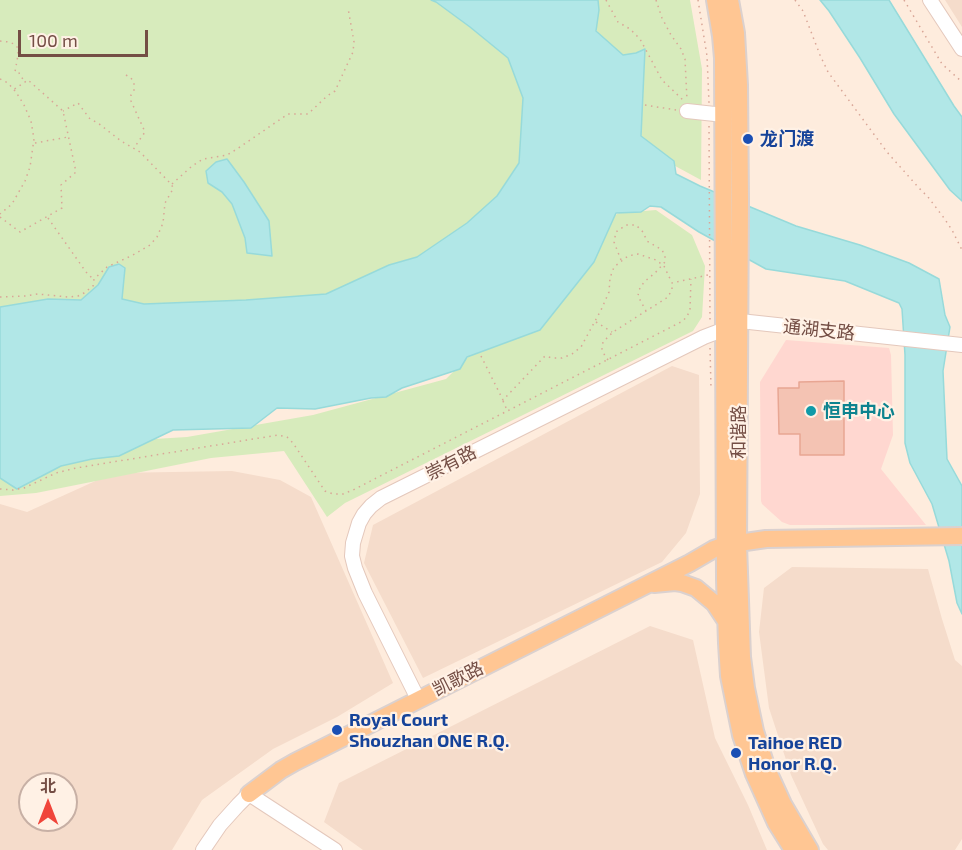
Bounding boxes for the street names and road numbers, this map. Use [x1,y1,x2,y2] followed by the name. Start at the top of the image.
[782,315,856,345] street label: 通湖支路
[728,405,750,459] street label: 和谐路
[422,441,480,485] street label: 崇有路
[429,657,487,701] street label: 凯歌路

